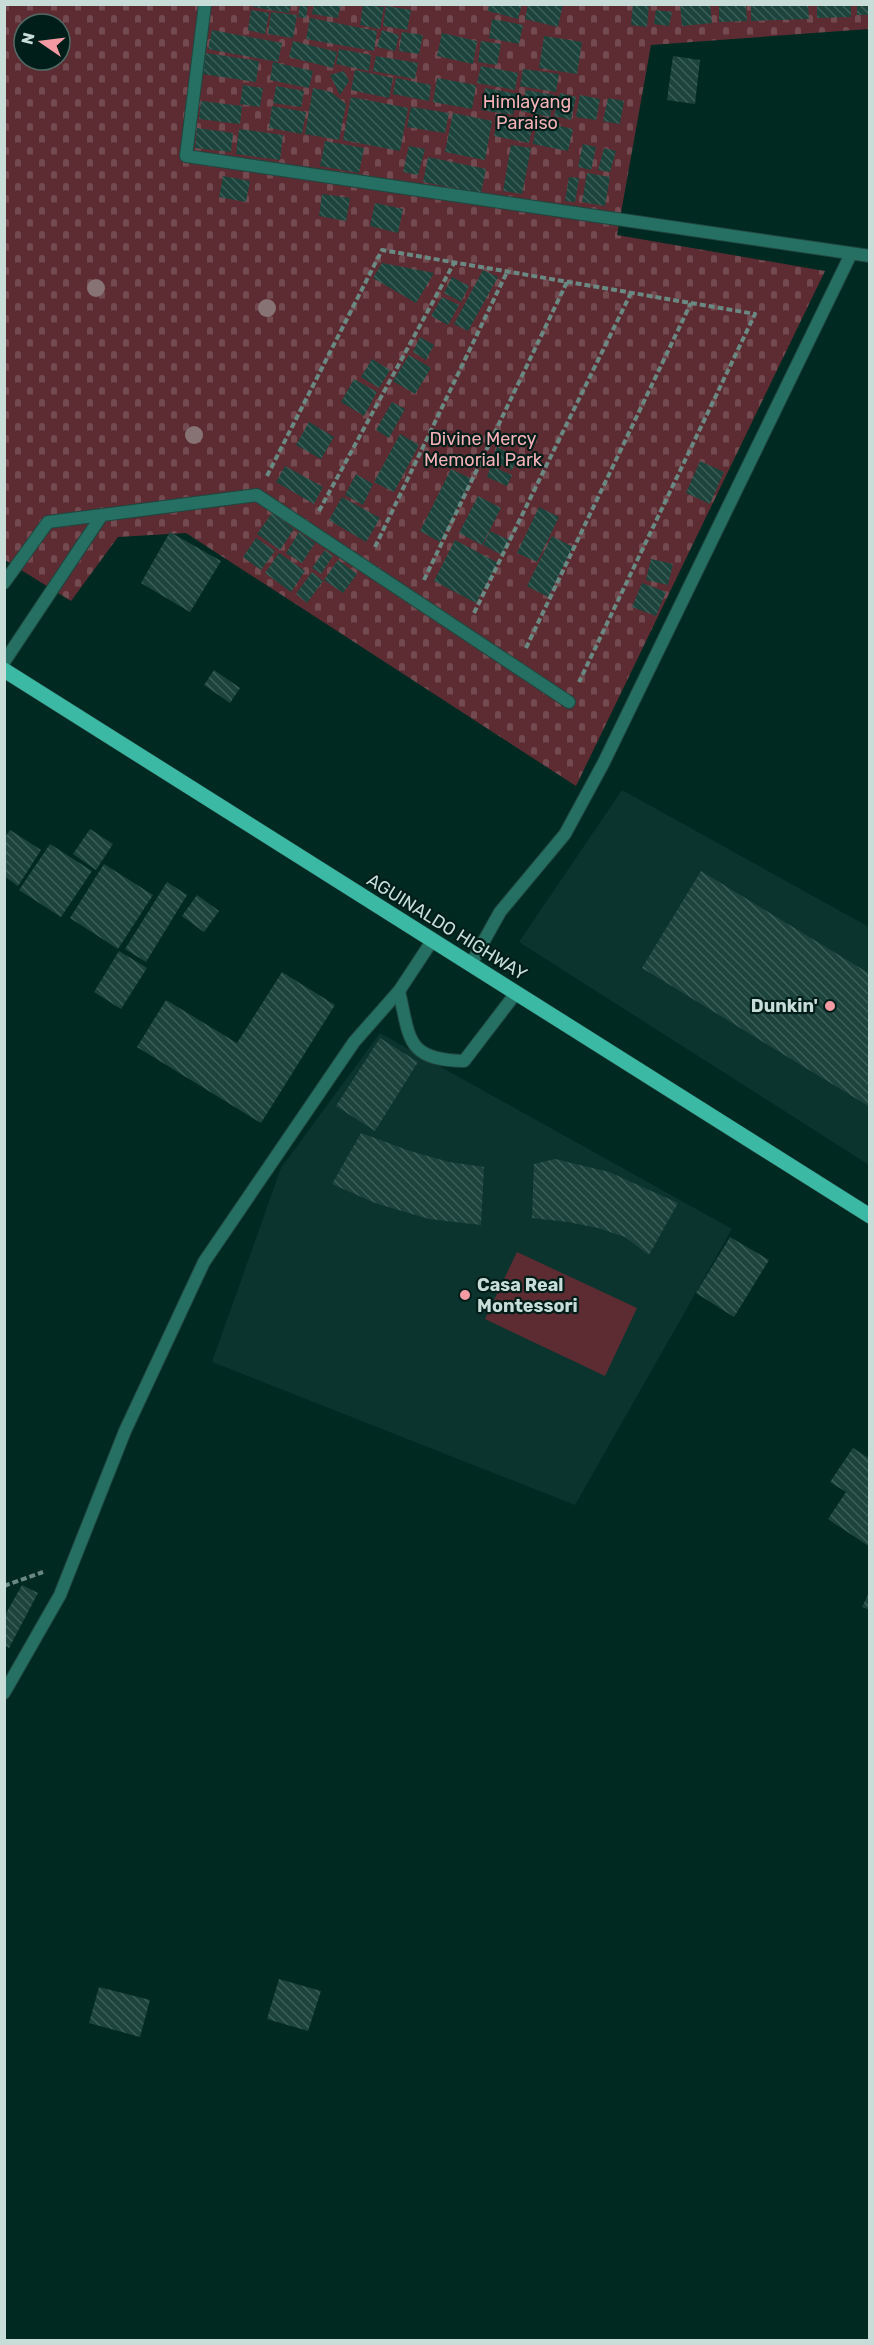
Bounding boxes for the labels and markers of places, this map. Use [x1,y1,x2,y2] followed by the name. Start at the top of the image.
[751,995,818,1017] place label: Dunkin'
[823,999,837,1013] marker: Dunkin'
[477,1274,578,1317] place label: Casa Real Montessori
[458,1288,472,1302] marker: Casa Real Montessori

